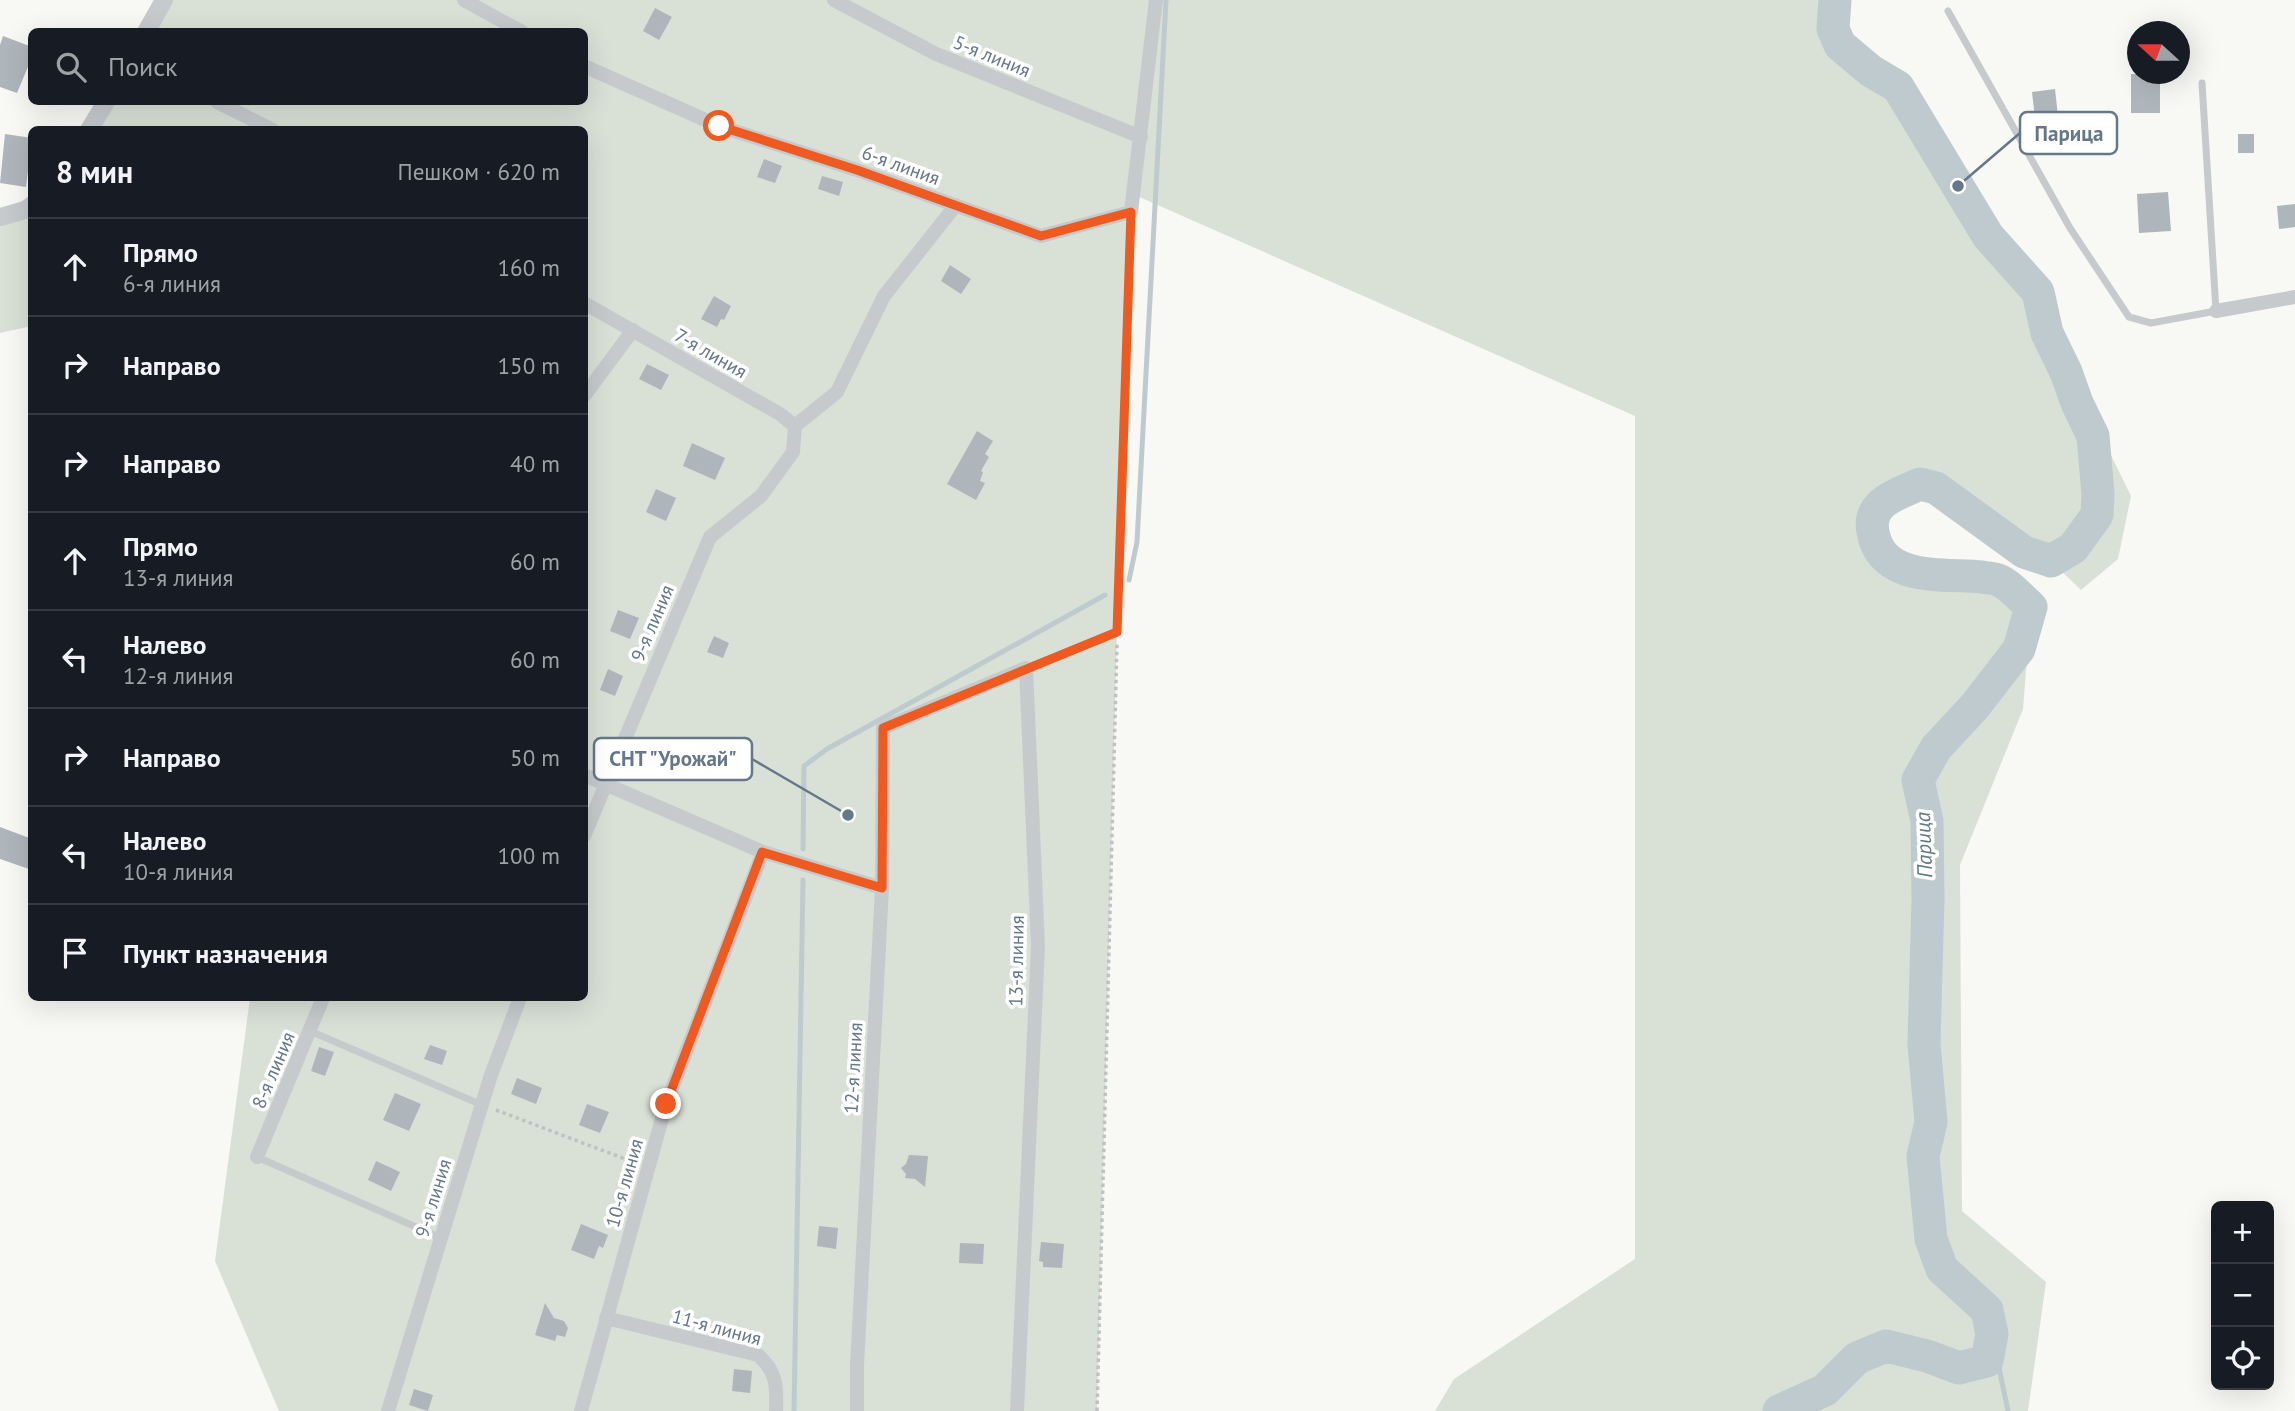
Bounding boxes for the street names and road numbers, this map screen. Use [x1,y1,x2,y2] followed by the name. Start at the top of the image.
[950,30,1034,82] street label: 5-я линия
[859,140,943,190] street label: 6-я линия
[671,323,751,383] street label: 7-я линия
[625,581,679,665] street label: 9-я линия
[1003,915,1029,1007] street label: 13-я линия
[839,1022,867,1114] street label: 12-я линия
[246,1028,300,1112] street label: 8-я линия
[600,1136,648,1230] street label: 10-я линия
[410,1156,456,1240] street label: 9-я линия
[670,1304,764,1350] street label: 11-я линия

